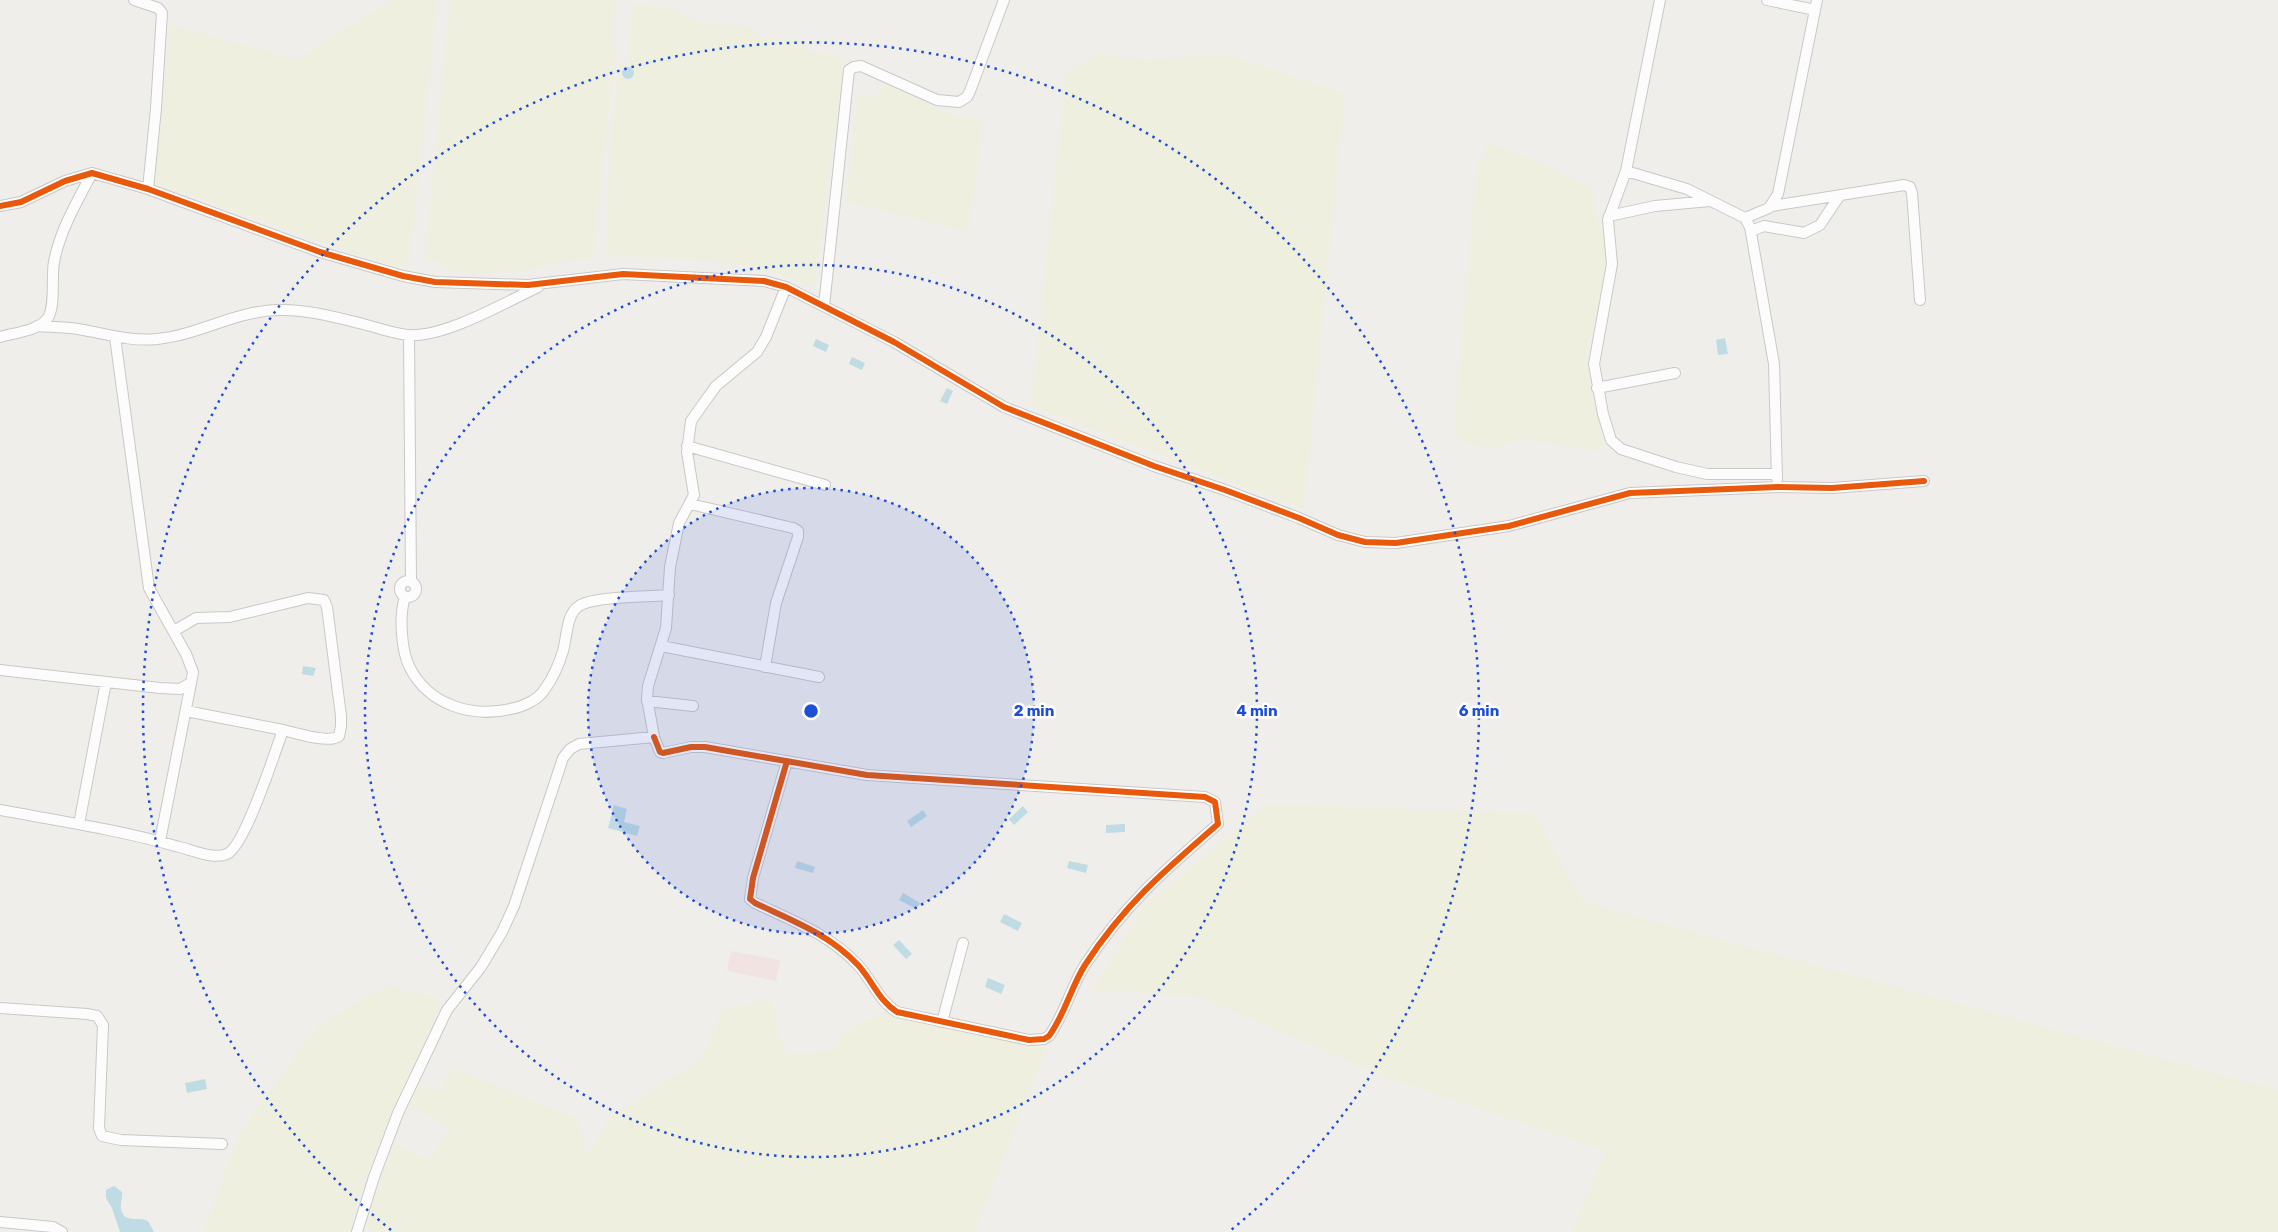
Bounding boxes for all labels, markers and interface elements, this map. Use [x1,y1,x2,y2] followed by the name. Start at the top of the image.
[802,702,820,720] centre of rings
[1014,702,1054,720] text: 2 min
[1236,702,1278,720] text: 4 min
[1459,702,1499,720] text: 6 min

